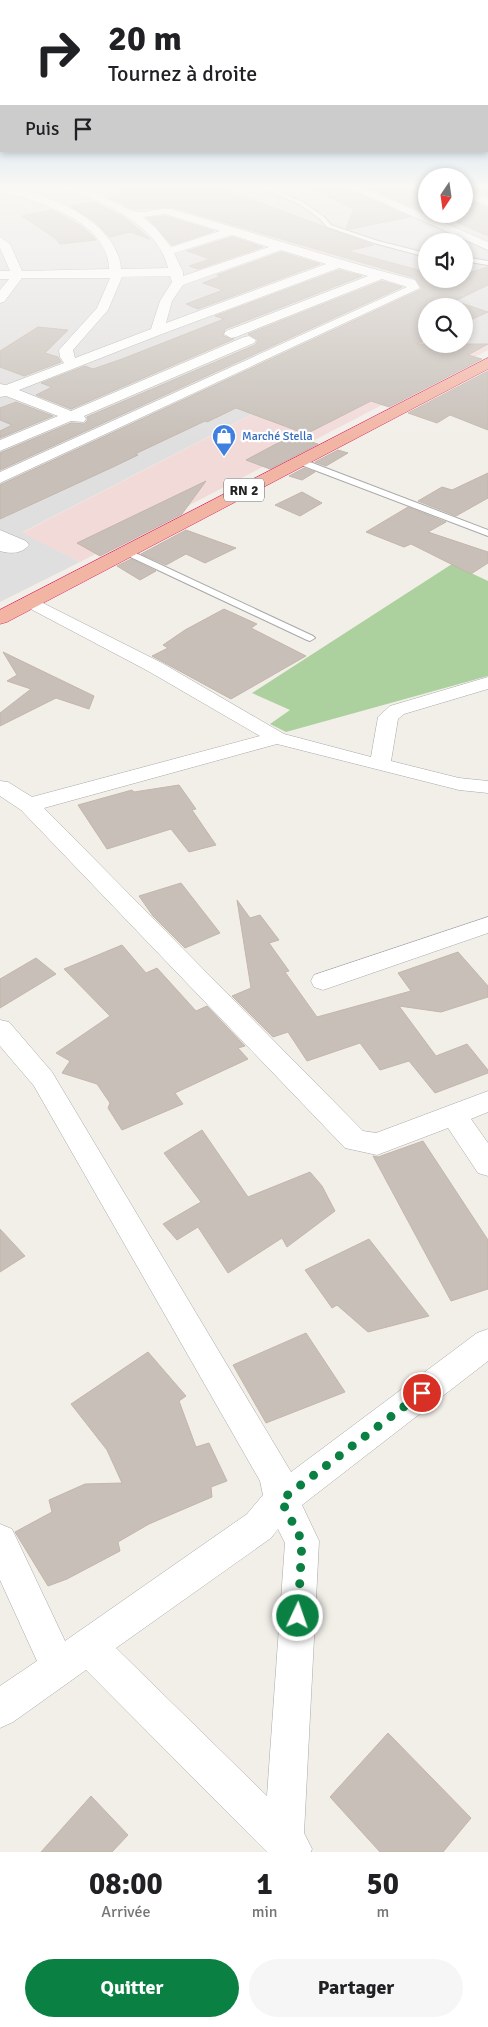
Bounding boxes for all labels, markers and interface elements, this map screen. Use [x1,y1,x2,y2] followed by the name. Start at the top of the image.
[108,17,182,60] text: 20 m
[25,20,90,85] icon: right
[108,60,257,87] text: Tournez à droite
[69,115,97,143] icon: arrive
[25,117,59,141] text: Puis
[418,168,472,222] north arrow
[418,168,473,353] map controls
[418,233,473,288] button: sound
[418,298,473,353] button: search
[211,423,237,457] shop icon: Marché Stella
[242,429,313,444] place label: Marché Stella
[224,478,264,502] road number: RN 2
[401,1372,443,1414] pin
[408,1379,436,1407] icon: arrive
[271,1589,323,1641] position arrow
[89,1866,163,1903] text: 08:00
[257,1866,273,1903] text: 1
[367,1866,399,1903] text: 50
[101,1902,150,1922] text: Arrivée
[252,1902,278,1922] text: min
[376,1902,389,1922] text: m
[25,1959,239,2017] button: Quitter
[249,1959,463,2017] button: Partager

